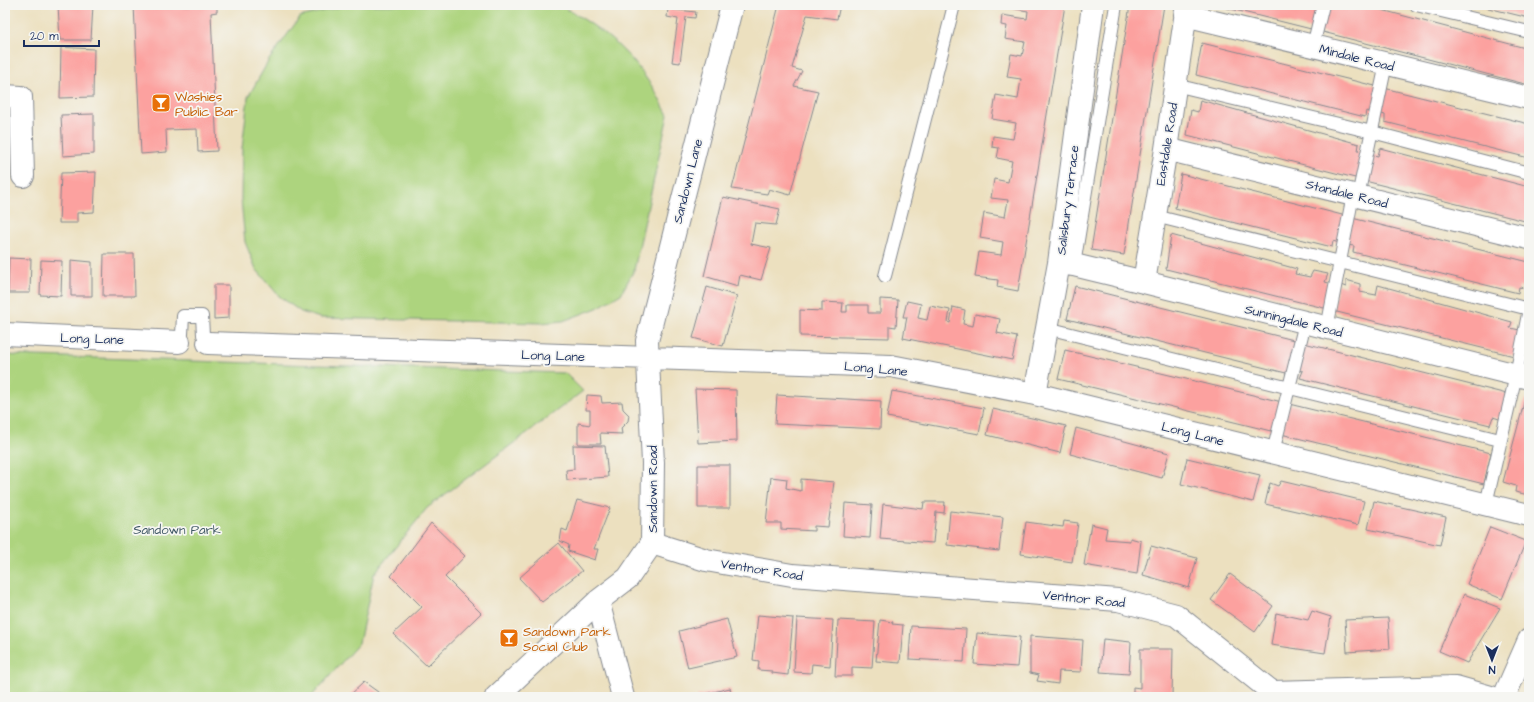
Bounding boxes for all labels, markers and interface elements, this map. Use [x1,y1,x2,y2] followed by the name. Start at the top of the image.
[24,22,99,48] scale bar
[30,28,59,45] text: 20 m
[1317,40,1396,76] street label: Mindale Road
[175,88,238,121] place label: Washies Public Bar
[150,92,172,114] bar icon: Washies Public Bar
[1152,101,1182,187] street label: Eastdale Road
[669,137,707,226] street label: Sandown Lane
[1052,144,1085,256] street label: Salisbury Terrace
[1304,175,1390,213] street label: Standale Road
[1243,300,1345,343] street label: Sunningdale Road
[60,329,124,350] street label: Long Lane
[521,346,585,367] street label: Long Lane
[843,357,909,382] street label: Long Lane
[1159,418,1226,451] street label: Long Lane
[644,445,662,533] street label: Sandown Road
[133,521,221,539] park label: Sandown Park
[719,555,805,585] street label: Ventnor Road
[1042,586,1126,612] street label: Ventnor Road
[523,623,611,656] place label: Sandown Park Social Club
[498,627,520,649] bar icon: Sandown Park Social Club
[1472,640,1512,680] north arrow
[1488,662,1495,677] text: N

